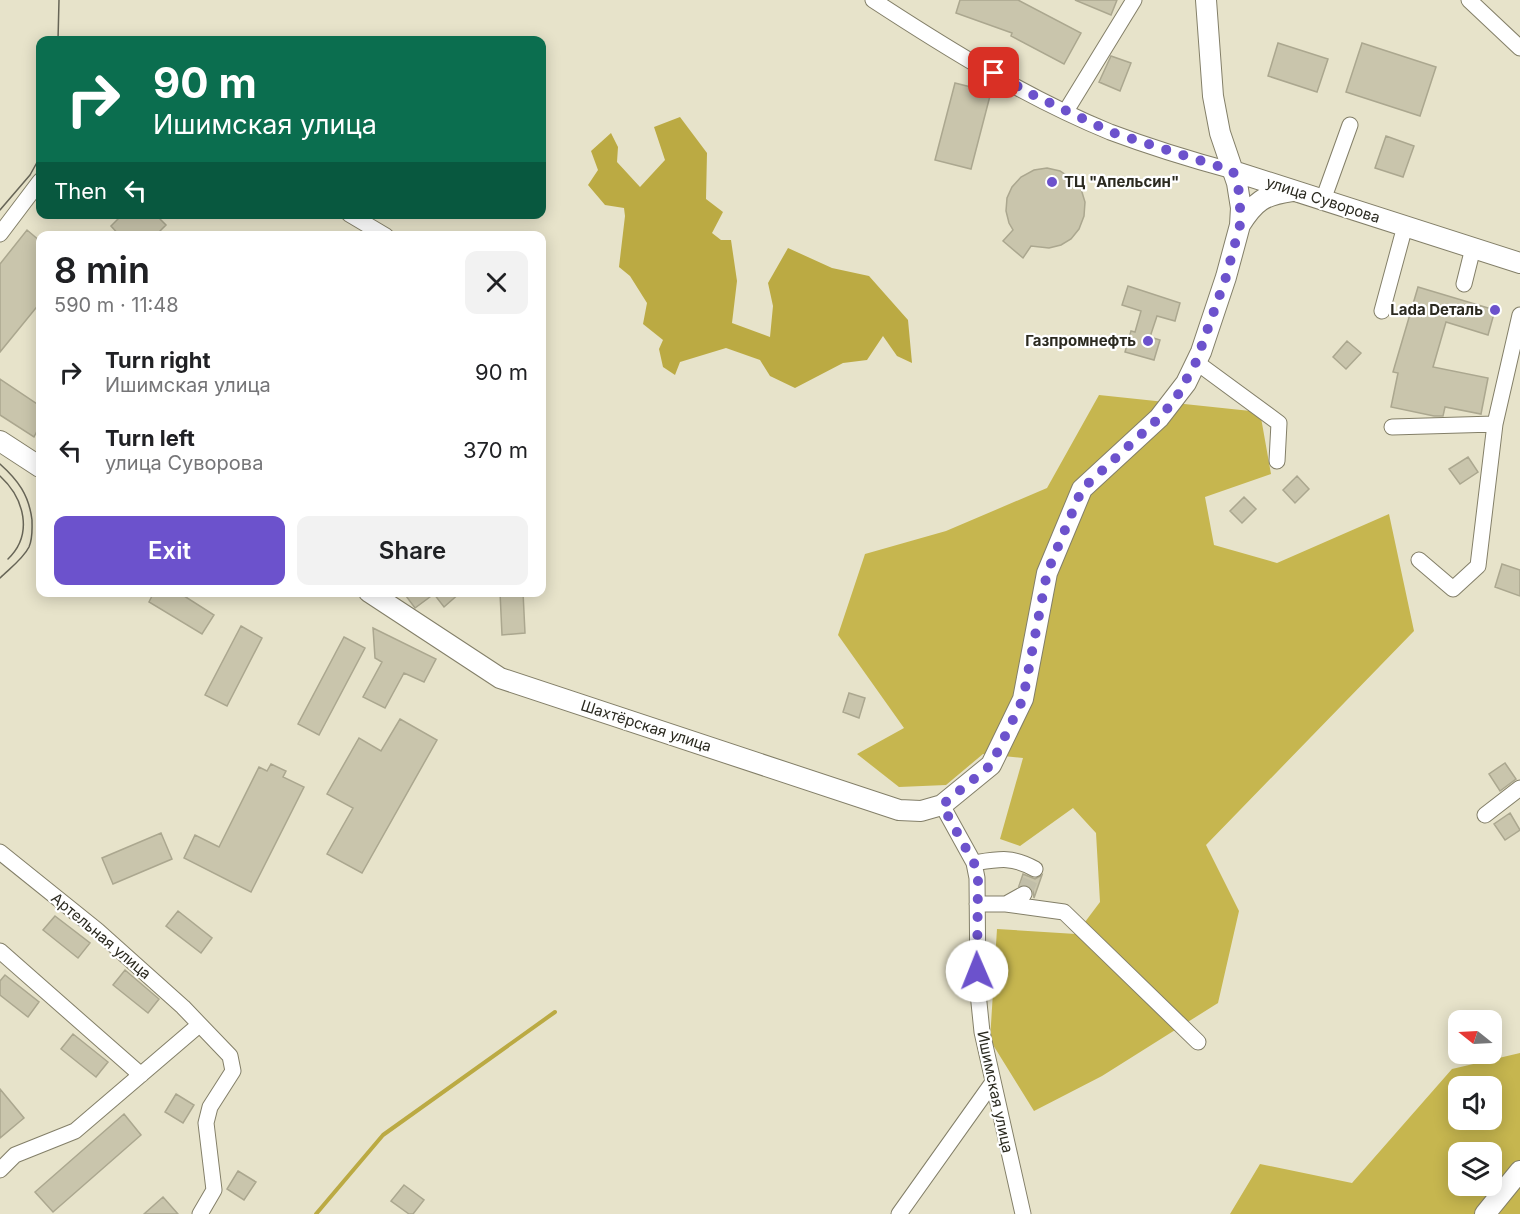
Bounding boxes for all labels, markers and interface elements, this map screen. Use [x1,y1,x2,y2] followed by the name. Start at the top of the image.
[968,47,1019,98] pin
[977,56,1010,89] icon: arrive
[153,57,257,108] text: 90 m
[54,60,132,138] icon: right
[153,108,377,141] text: Ишимская улица
[1064,172,1179,191] place label: ТЦ "Апельсин"
[1264,172,1383,227] street label: улица Суворова
[119,174,152,207] icon: left
[1045,175,1059,189] marker: ТЦ "Апельсин"
[54,178,107,204] text: Then
[54,248,150,292] text: 8 min
[465,251,528,314] button: close
[54,293,179,317] text: 590 m · 11:48
[1390,300,1483,319] place label: Lada Dеталь
[1488,303,1502,317] marker: Lada Dеталь
[1025,331,1136,350] place label: Газпромнефть
[1141,334,1155,348] marker: Газпромнефть
[105,347,211,373] text: Turn right
[54,356,87,389] icon: right
[475,359,528,385] text: 90 m
[105,373,271,397] text: Ишимская улица
[105,425,195,451] text: Turn left
[54,434,87,467] icon: left
[463,437,528,463] text: 370 m
[105,451,263,475] text: улица Суворова
[54,516,285,585] button: Exit
[297,516,528,585] button: Share
[578,695,714,756] street label: Шахтёрская улица
[48,888,155,983] street label: Артельная улица
[945,939,1009,1003] position arrow
[1448,1010,1502,1064] north arrow
[1448,1010,1502,1196] map controls
[973,1029,1018,1155] street label: Ишимская улица
[1448,1076,1502,1130] button: sound
[1448,1142,1502,1196] button: layers

